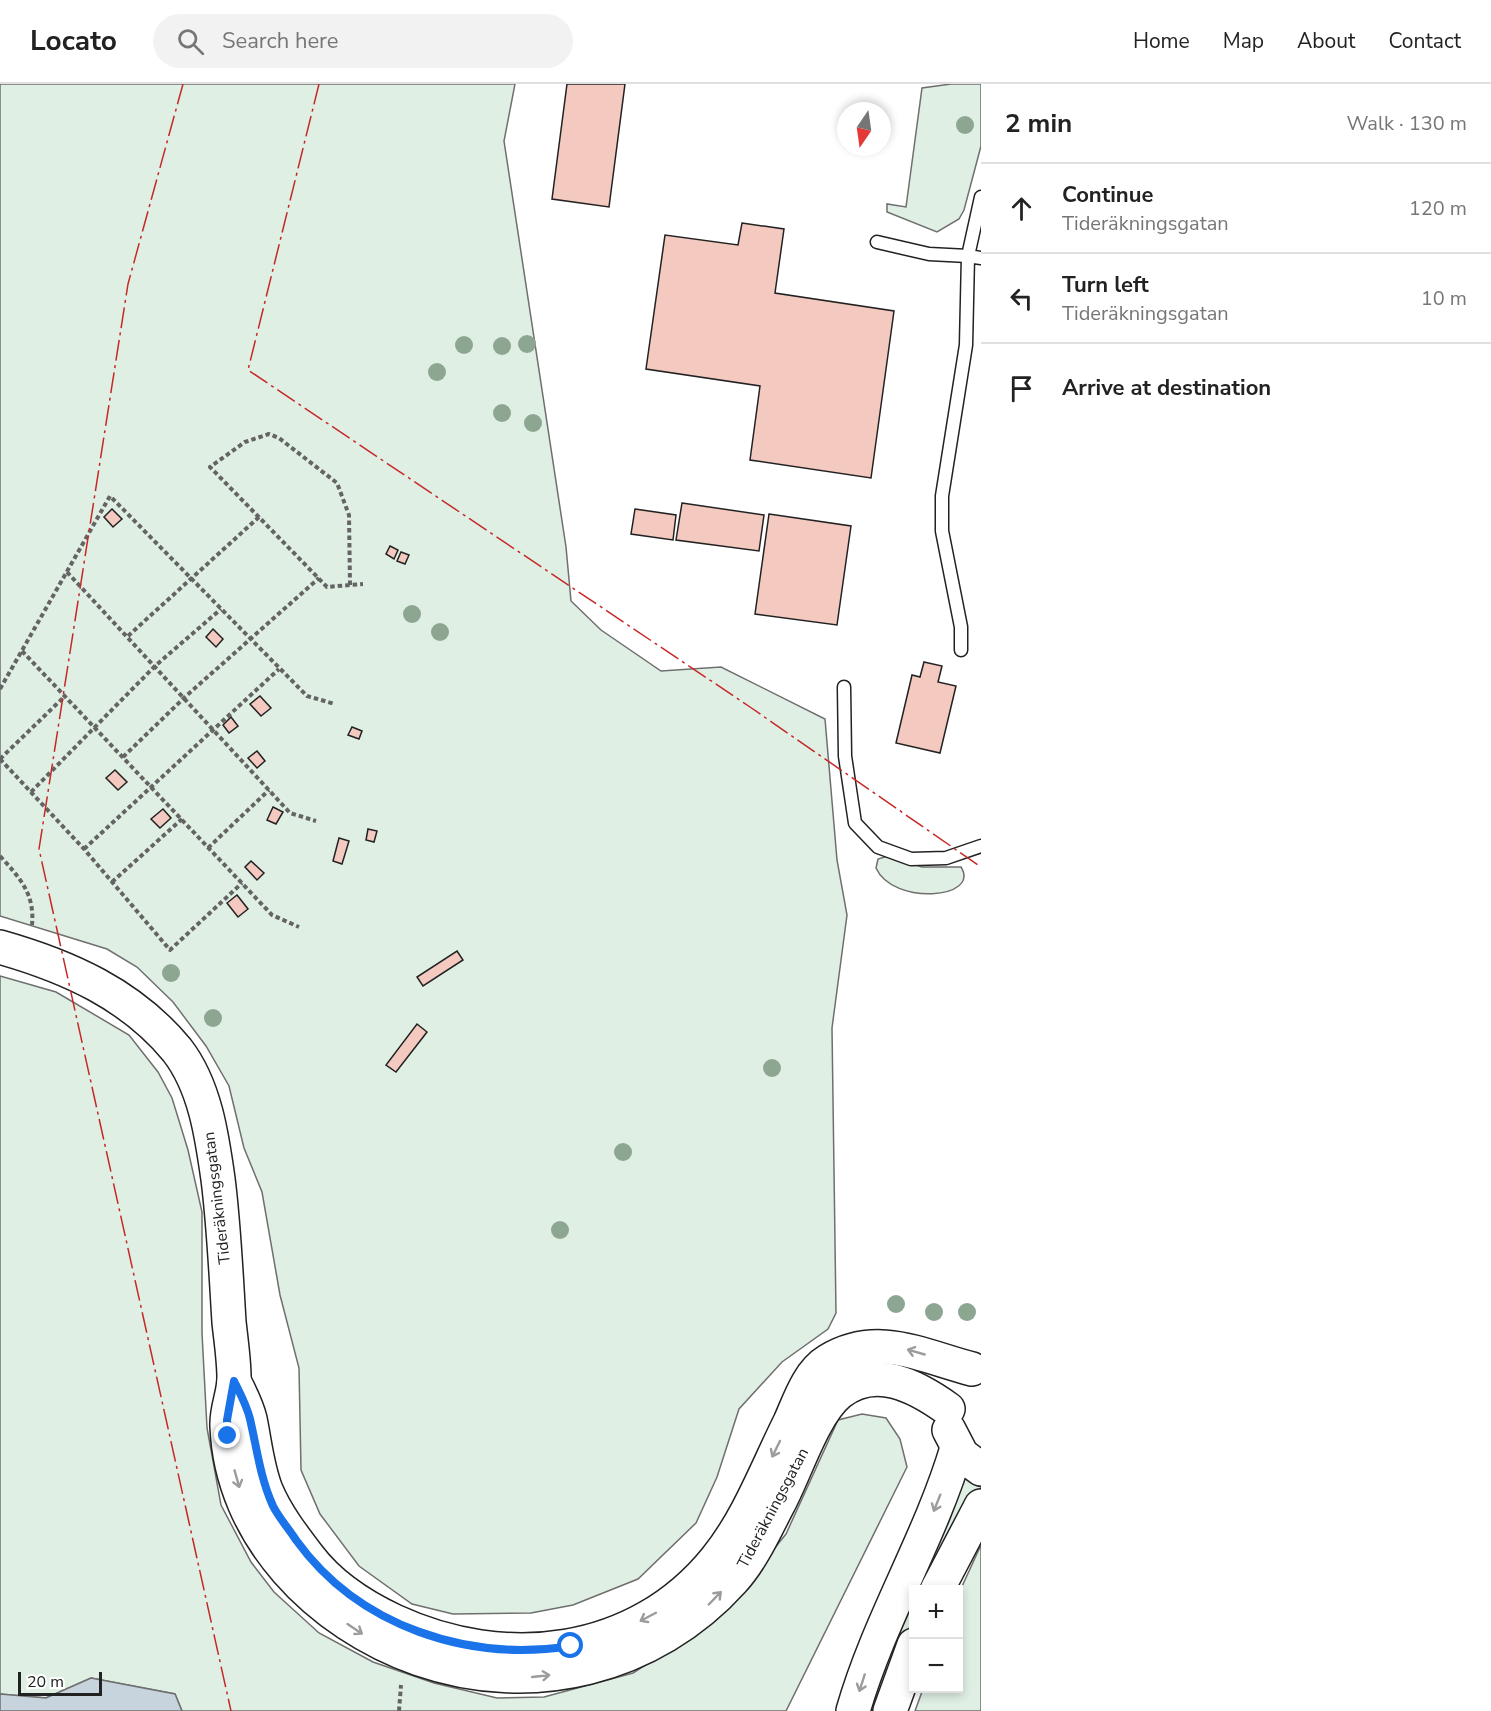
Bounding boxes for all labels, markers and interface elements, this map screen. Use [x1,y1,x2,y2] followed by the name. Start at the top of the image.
[153,14,573,68] search box
[30,22,117,60] text: Locato
[174,25,207,58] icon: search
[222,26,339,56] text: Search here
[1133,27,1190,55] text: Home
[1223,27,1264,55] text: Map
[1297,27,1355,55] text: About
[1388,27,1461,55] text: Contact
[837,102,891,156] north arrow
[1005,106,1072,141] text: 2 min
[1347,110,1467,137] text: Walk · 130 m
[1062,180,1153,210] text: Continue
[1005,192,1038,225] icon: ahead
[1409,195,1467,222] text: 120 m
[1062,210,1229,237] text: Tideräkningsgatan
[1062,270,1149,300] text: Turn left
[1005,282,1038,315] icon: left
[1421,285,1467,312] text: 10 m
[1062,300,1229,327] text: Tideräkningsgatan
[1005,372,1038,405] icon: arrive
[1062,373,1271,403] text: Arrive at destination
[198,1131,236,1265] street label: Tideräkningsgatan
[907,1346,926,1357] one-way arrow
[214,1422,240,1448] route end
[770,1439,782,1457] one-way arrow
[732,1444,814,1572] street label: Tideräkningsgatan
[232,1469,243,1488] one-way arrow
[931,1494,942,1512] one-way arrow
[909,1585,963,1693] map controls
[909,1585,963,1639] button: +
[708,1591,722,1606] one-way arrow
[639,1612,657,1623] one-way arrow
[346,1623,362,1635] one-way arrow
[557,1632,583,1658] route start
[909,1639,963,1693] button: −
[18,1669,102,1696] scale bar
[530,1670,550,1681] one-way arrow
[27,1671,64,1693] text: 20 m
[855,1673,866,1692] one-way arrow

